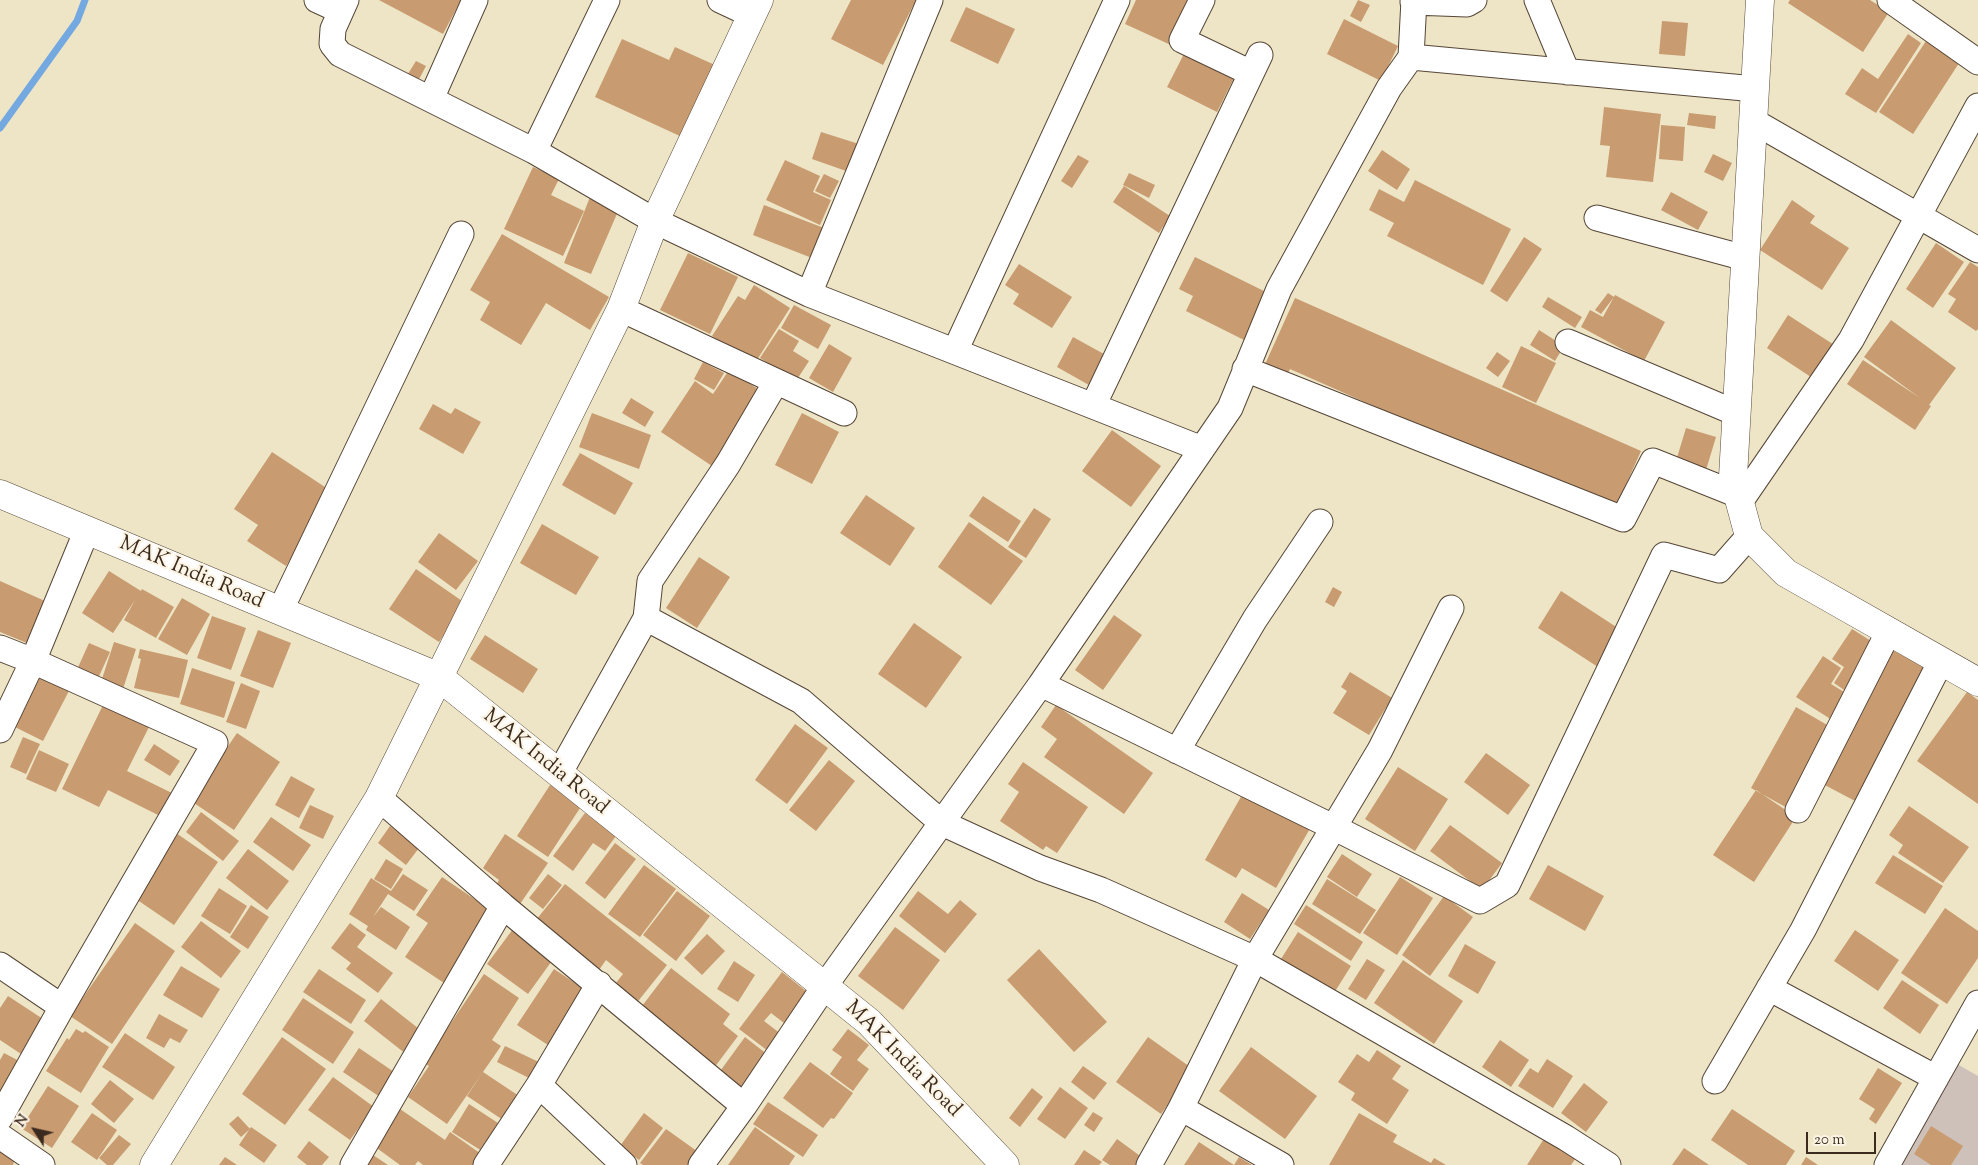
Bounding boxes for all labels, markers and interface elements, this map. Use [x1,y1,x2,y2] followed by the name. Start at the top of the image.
[115,532,267,616] street label: MAK India Road
[477,705,613,821] street label: MAK India Road
[839,997,965,1123] street label: MAK India Road
[10,1105,60,1155] north arrow
[11,1111,34,1132] text: N
[1808,1122,1878,1154] scale bar
[1814,1130,1845,1151] text: 20 m

